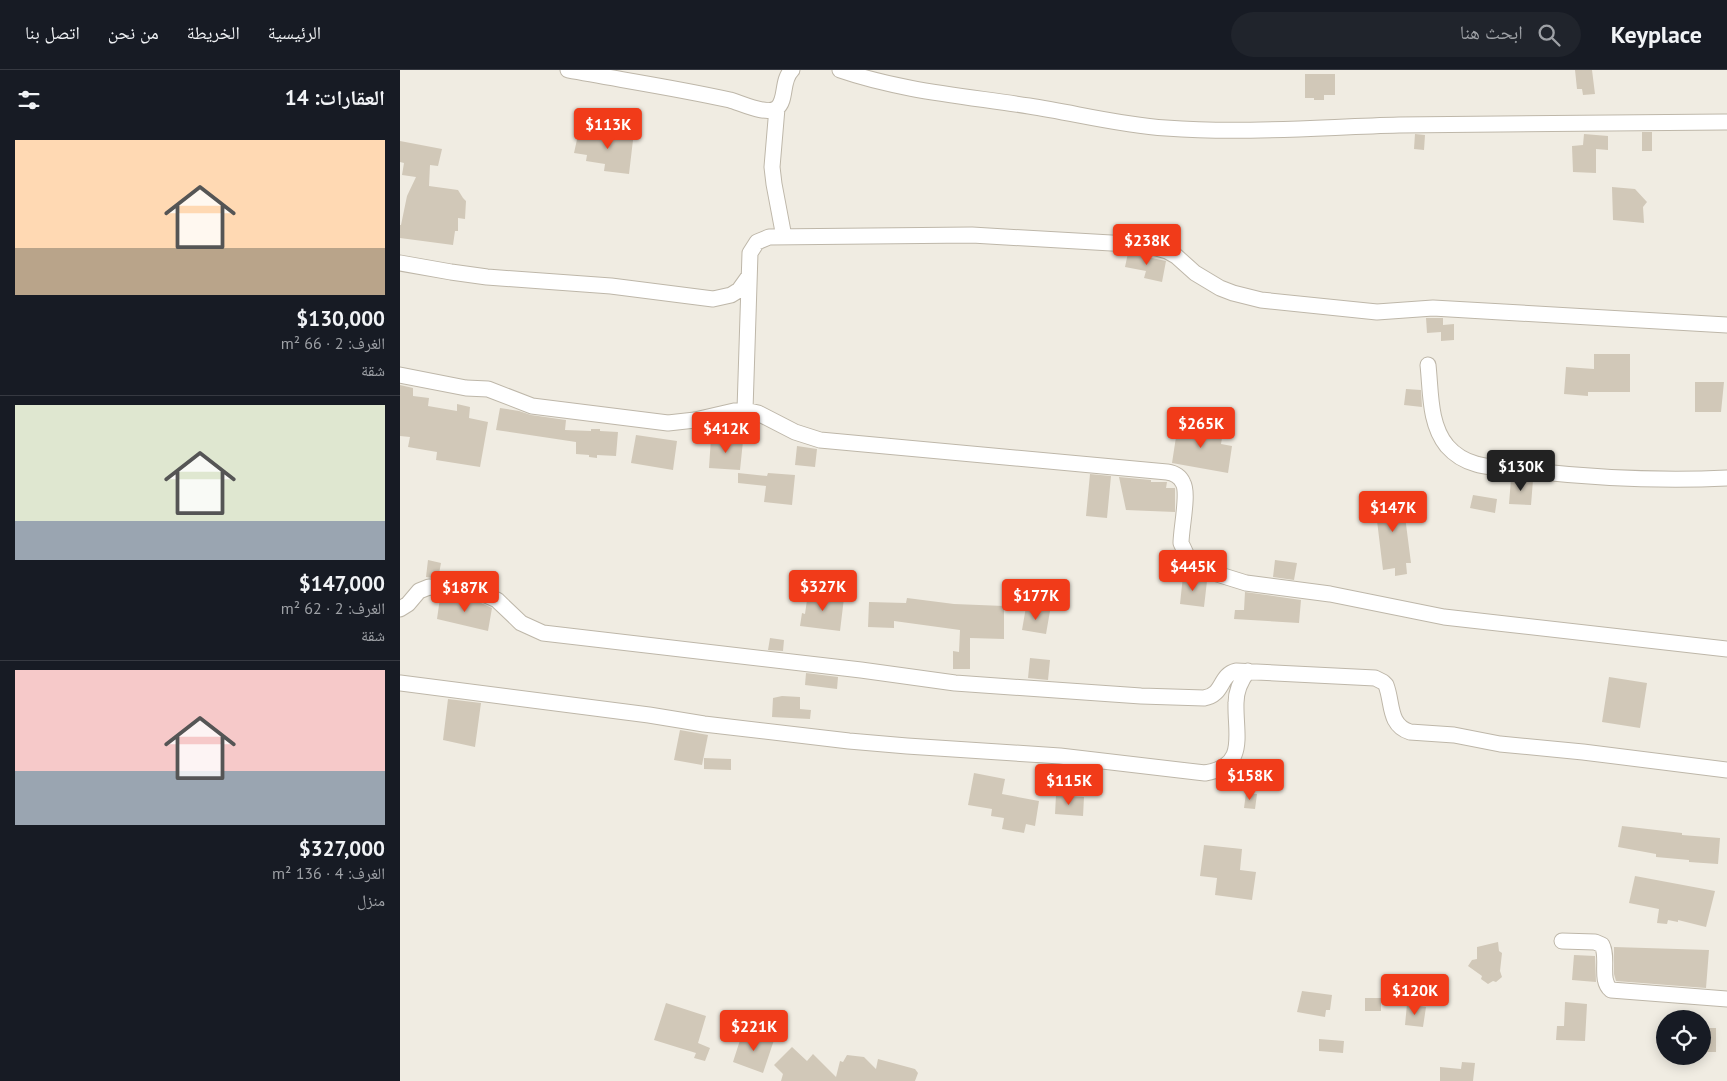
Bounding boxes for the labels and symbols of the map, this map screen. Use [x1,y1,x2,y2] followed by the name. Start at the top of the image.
[573,108,643,150] pin: $113K
[1112,224,1182,266] pin: $238K
[1166,406,1236,449] pin: $265K
[691,412,761,454] pin: $412K
[1486,450,1556,492] pin: $130K
[1358,490,1428,533] pin: $147K
[1158,550,1228,592] pin: $445K
[430,570,500,613] pin: $187K
[788,570,858,612] pin: $327K
[1001,578,1071,621] pin: $177K
[1215,758,1285,801] pin: $158K
[1034,764,1104,806] pin: $115K
[1380,974,1450,1016] pin: $120K
[719,1010,789,1052] pin: $221K

